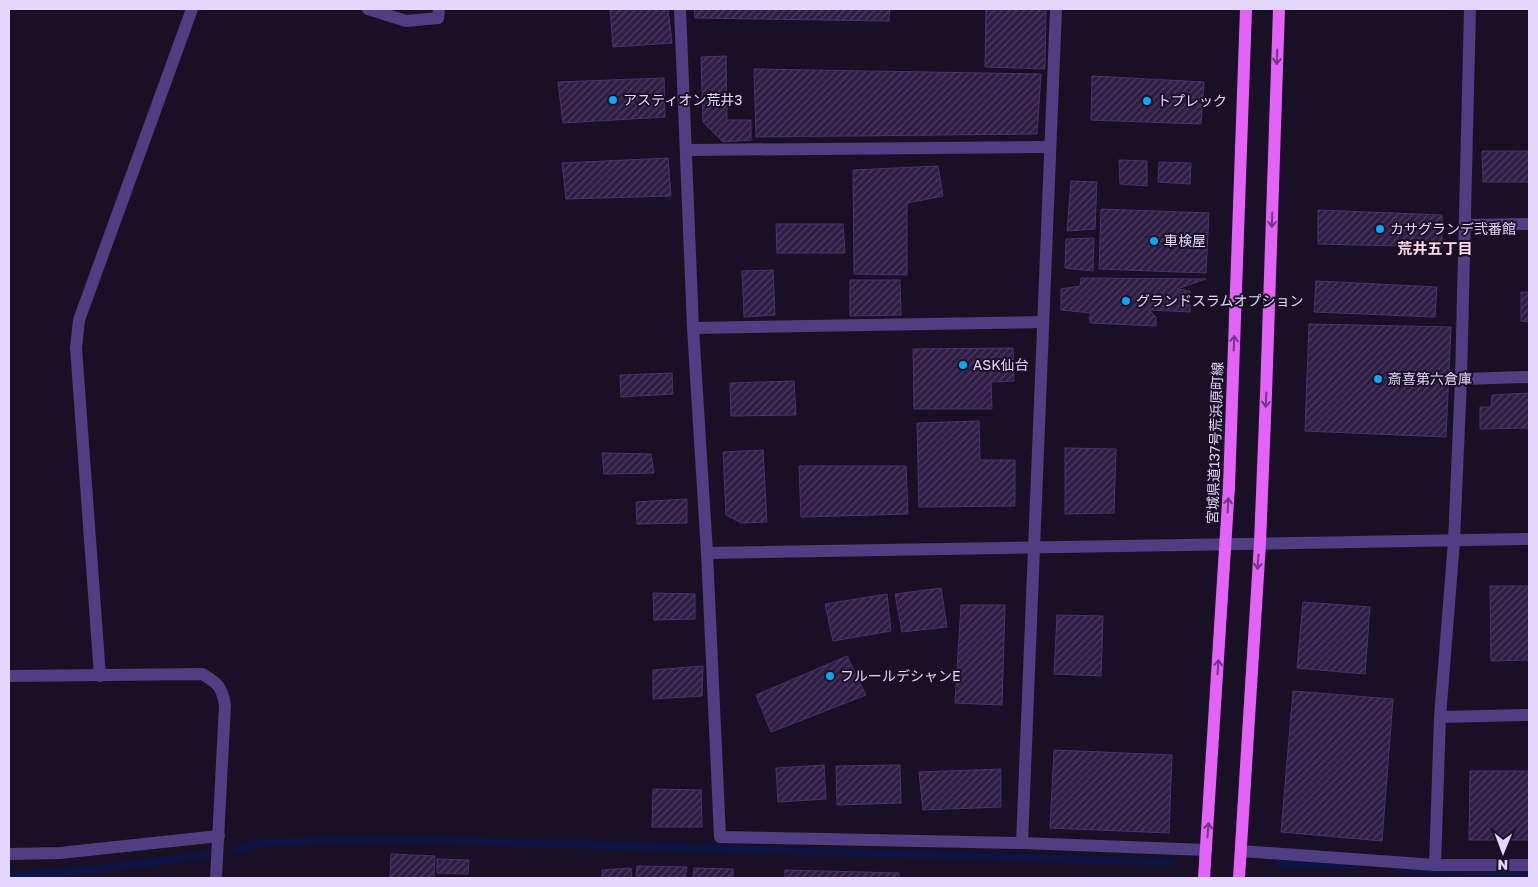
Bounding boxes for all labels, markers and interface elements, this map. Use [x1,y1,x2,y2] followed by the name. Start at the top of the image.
[1272,49,1282,65] one-way arrow
[623,91,742,108] place label: アスティオン荒井3
[1157,92,1227,109] place label: トプレック
[607,94,619,106] marker: アスティオン荒井3
[1141,95,1153,107] marker: トプレック
[1267,212,1276,228] one-way arrow
[1390,220,1516,237] place label: カサグランデ弐番館
[1374,223,1386,235] marker: カサグランデ弐番館
[1164,232,1206,249] place label: 車検屋
[1148,235,1160,247] marker: 車検屋
[1397,239,1473,257] district label: 荒井五丁目
[1136,292,1304,309] place label: グランドスラムオプション
[1120,295,1132,307] marker: グランドスラムオプション
[1230,335,1239,351] one-way arrow
[973,356,1029,373] place label: ASK仙台
[957,359,969,371] marker: ASK仙台
[1203,362,1226,524] street label: 宮城県道137号荒浜原町線
[1388,370,1472,387] place label: 斎喜第六倉庫
[1372,373,1384,385] marker: 斎喜第六倉庫
[1261,392,1270,408] one-way arrow
[1224,498,1233,514] one-way arrow
[1254,554,1263,570] one-way arrow
[1214,660,1223,676] one-way arrow
[840,667,961,684] place label: フルールデシャンE
[824,670,836,682] marker: フルールデシャンE
[1203,822,1212,838] one-way arrow
[1478,827,1528,877] north arrow
[1497,857,1508,874] text: N

